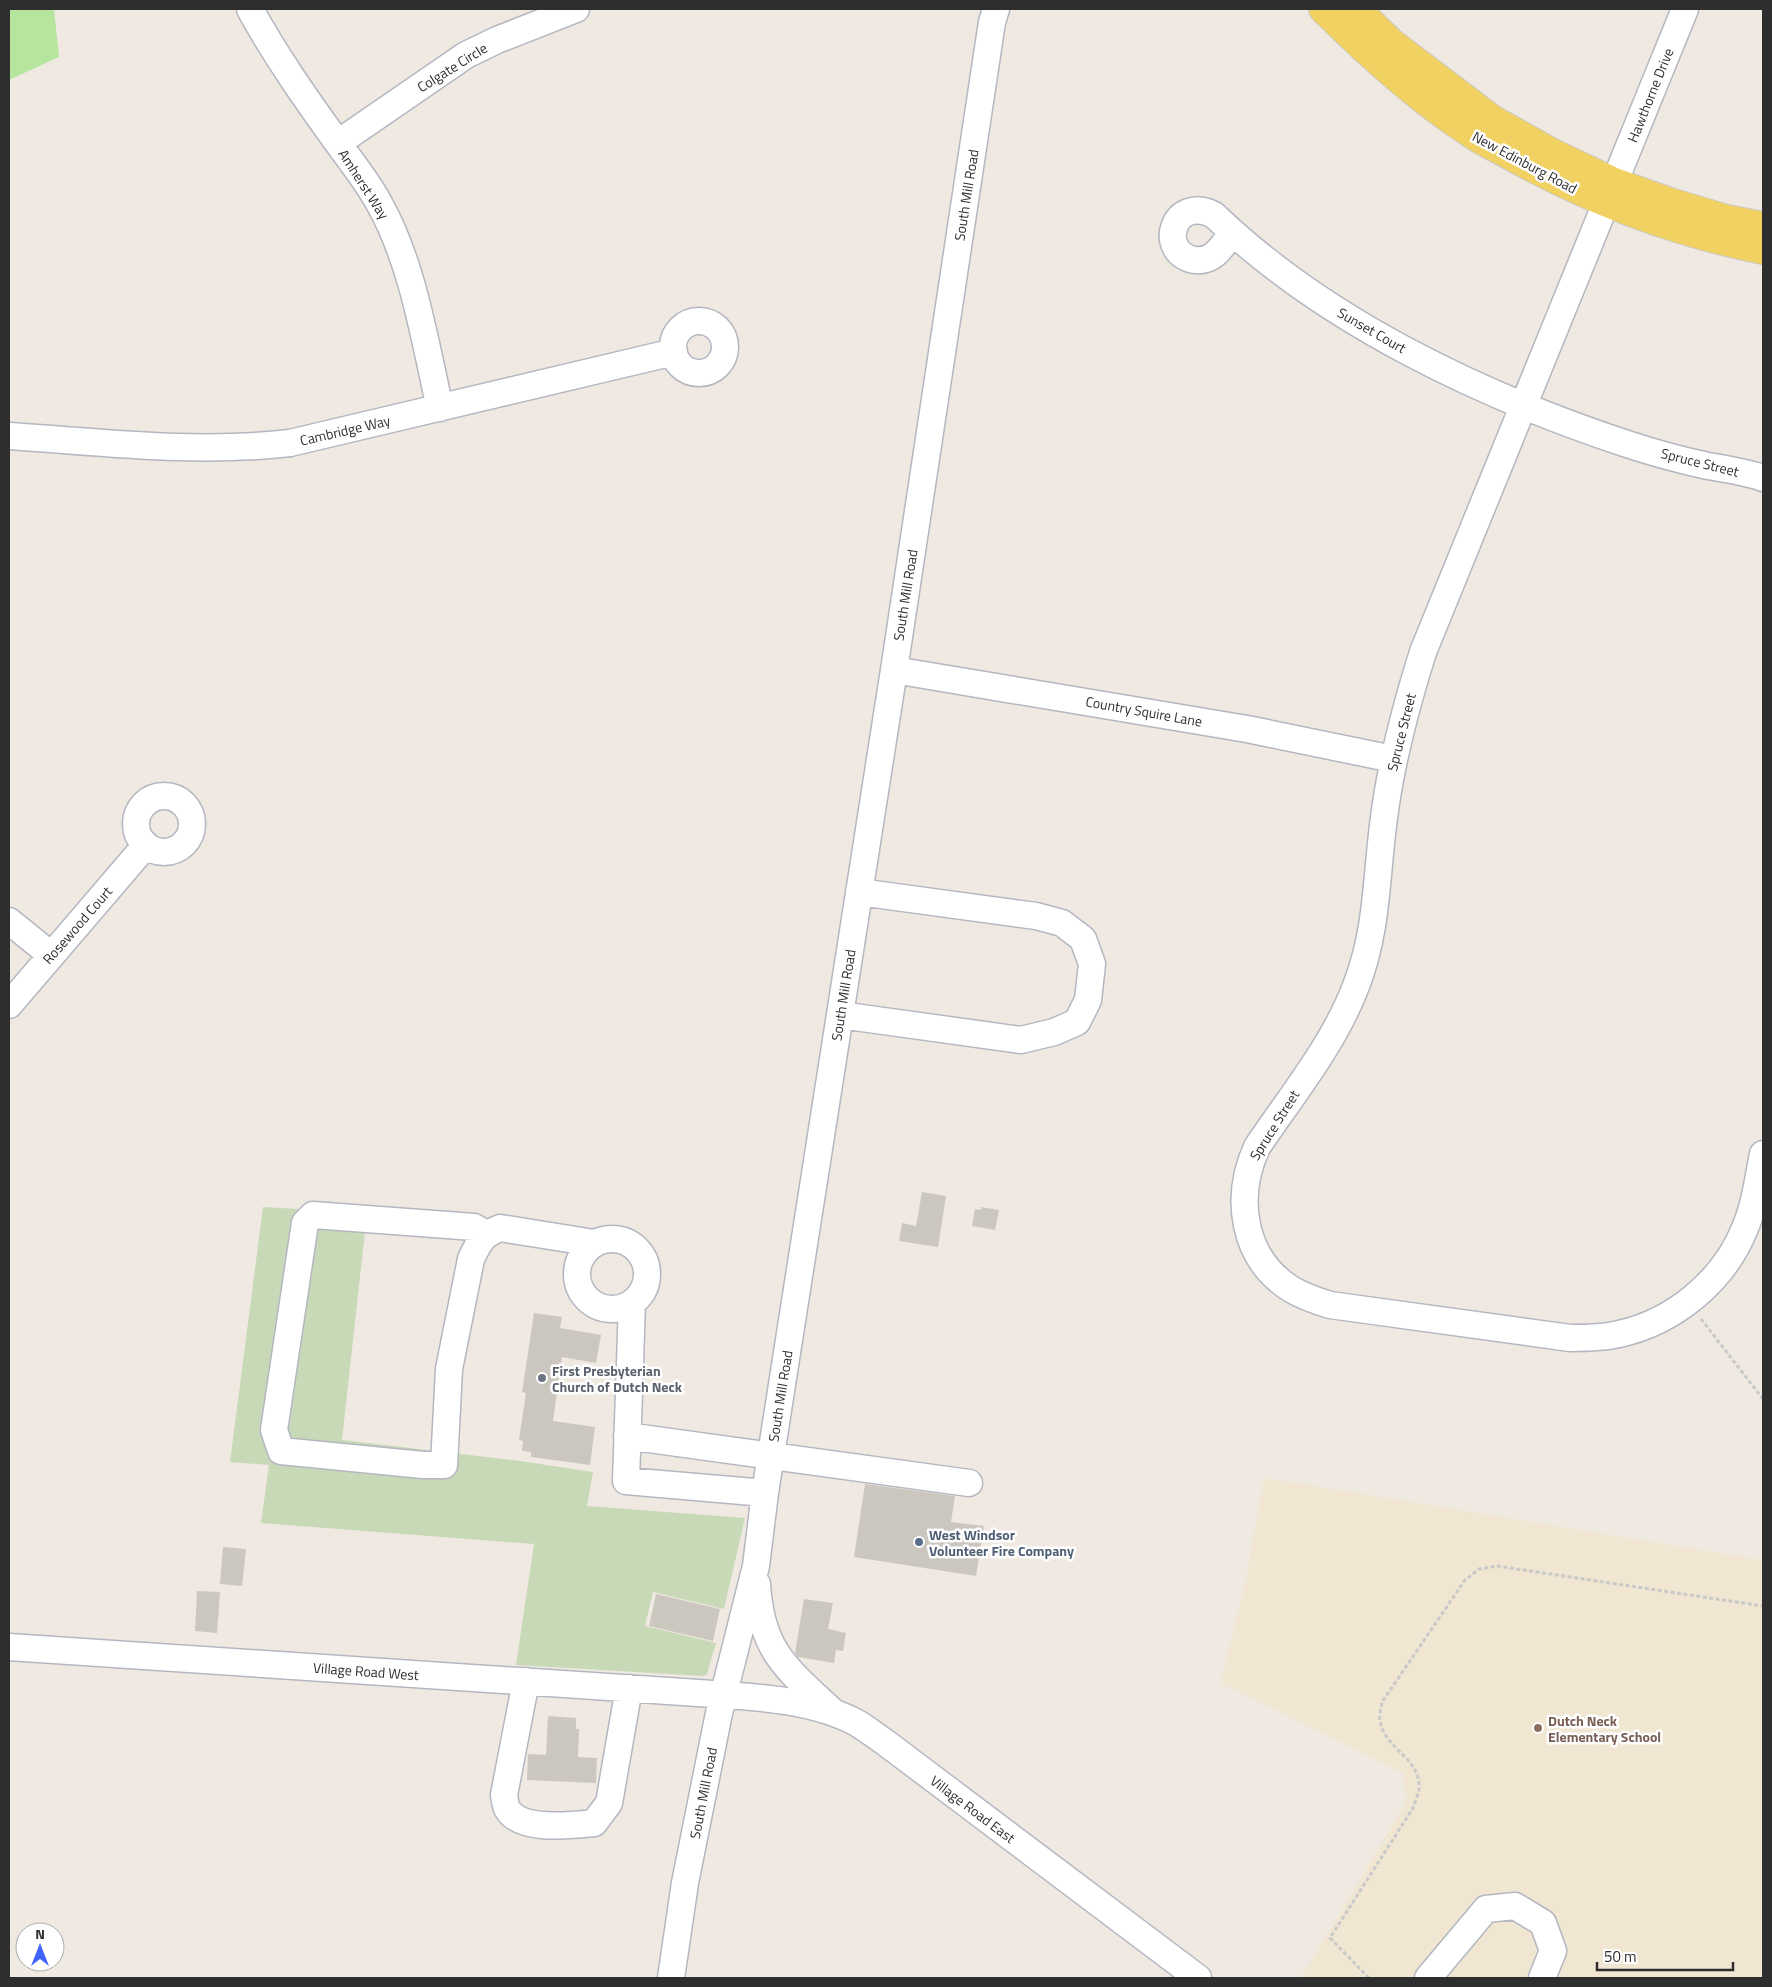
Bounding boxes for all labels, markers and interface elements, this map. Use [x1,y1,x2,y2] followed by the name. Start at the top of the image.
[413,37,491,97] street label: Colgate Circle
[1622,45,1678,145] street label: Hawthorne Drive
[1469,126,1581,198] street label: New Edinburg Road
[333,145,395,223] street label: Amherst Way
[948,148,984,242] street label: South Mill Road
[1334,302,1410,358] street label: Sunset Court
[298,409,393,451] street label: Cambridge Way
[1659,442,1741,482] street label: Spruce Street
[887,548,923,642] street label: South Mill Road
[1084,690,1204,732] street label: Country Squire Lane
[1381,691,1421,773] street label: Spruce Street
[37,881,117,969] street label: Rosewood Court
[825,948,861,1042] street label: South Mill Road
[1244,1086,1304,1164] street label: Spruce Street
[762,1349,798,1443] street label: South Mill Road
[552,1360,683,1397] place label: First Presbyterian Church of Dutch Neck
[536,1372,548,1384] marker: First Presbyterian Church of Dutch Neck
[929,1524,1074,1561] place label: West Windsor Volunteer Fire Company
[913,1536,925,1548] marker: West Windsor Volunteer Fire Company
[312,1657,420,1685] street label: Village Road West
[1548,1710,1661,1747] place label: Dutch Neck Elementary School
[1532,1722,1544,1734] marker: Dutch Neck Elementary School
[684,1746,722,1840] street label: South Mill Road
[926,1770,1020,1848] street label: Village Road East
[15,1922,65,1972] north arrow
[35,1923,45,1944] text: N
[1597,1940,1733,1972] scale bar
[1604,1945,1637,1968] text: 50 m

